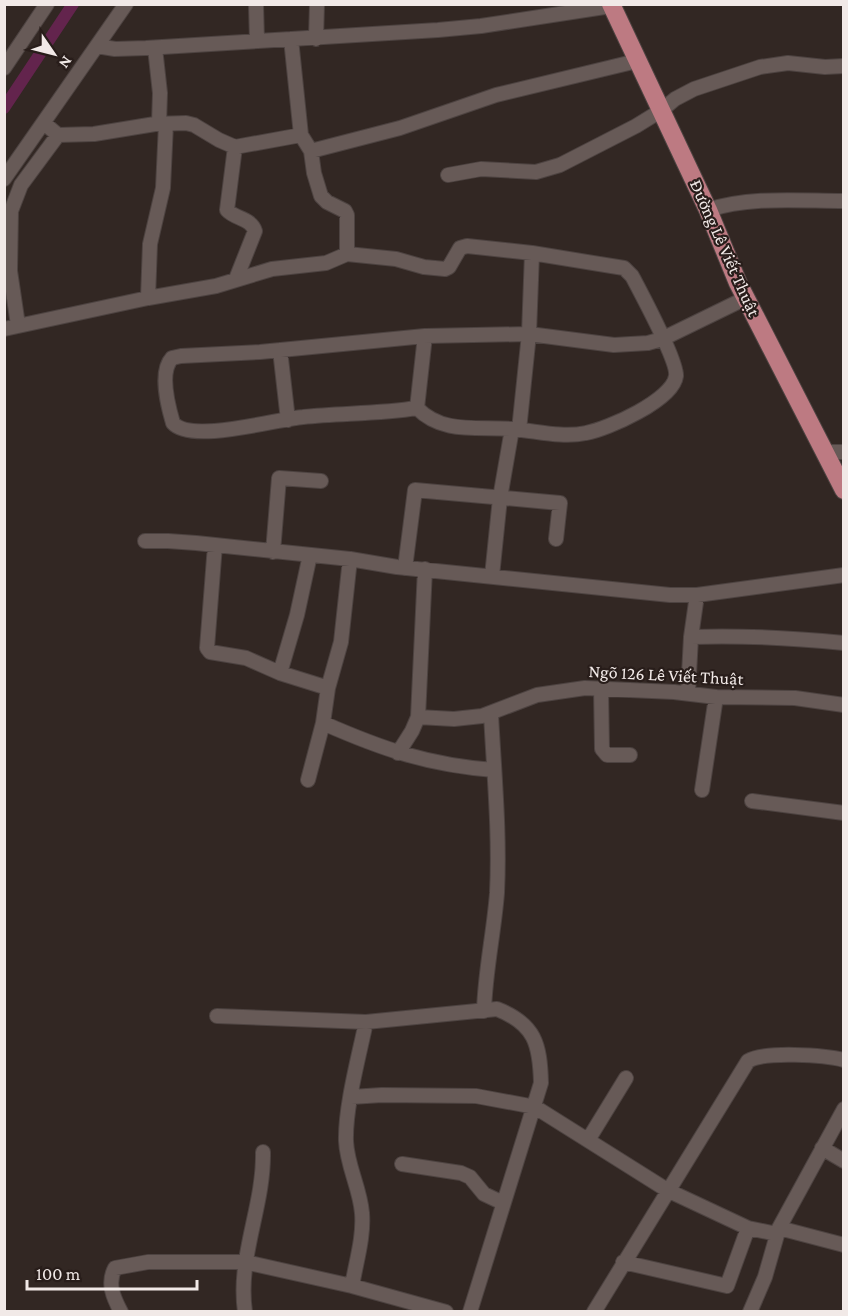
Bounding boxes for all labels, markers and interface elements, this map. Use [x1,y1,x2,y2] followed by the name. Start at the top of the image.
[24,24,84,84] north arrow
[56,53,76,72] text: N
[686,176,765,320] street label: Đường Lê Viết Thuật
[588,661,745,689] street label: Ngõ 126 Lê Viết Thuật
[27,1253,196,1291] scale bar
[36,1264,81,1284] text: 100 m

